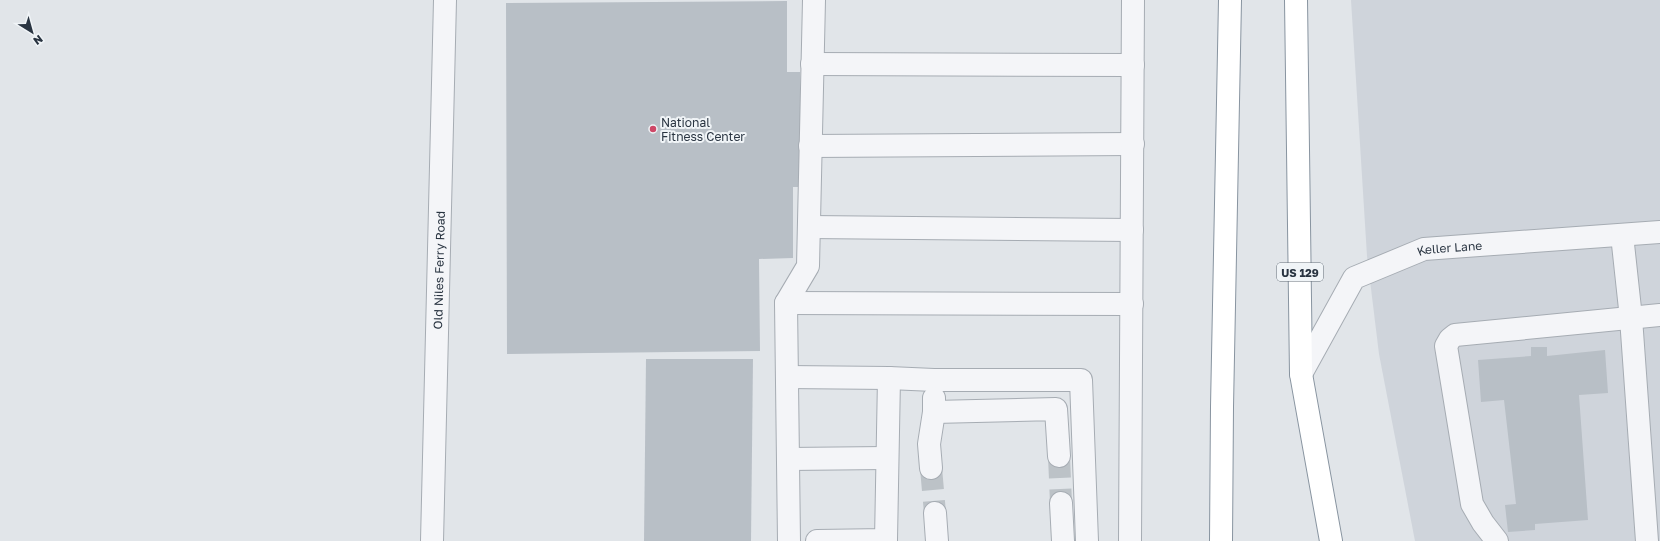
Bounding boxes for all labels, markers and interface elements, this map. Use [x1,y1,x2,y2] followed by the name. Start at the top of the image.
[12,12,52,52] north arrow
[31,33,46,48] text: N
[661,115,745,144] place label: National Fitness Center
[648,124,658,134] marker: National Fitness Center
[430,211,447,329] street label: Old Niles Ferry Road
[1415,237,1483,259] street label: Keller Lane
[1277,263,1323,281] road number: US 129

